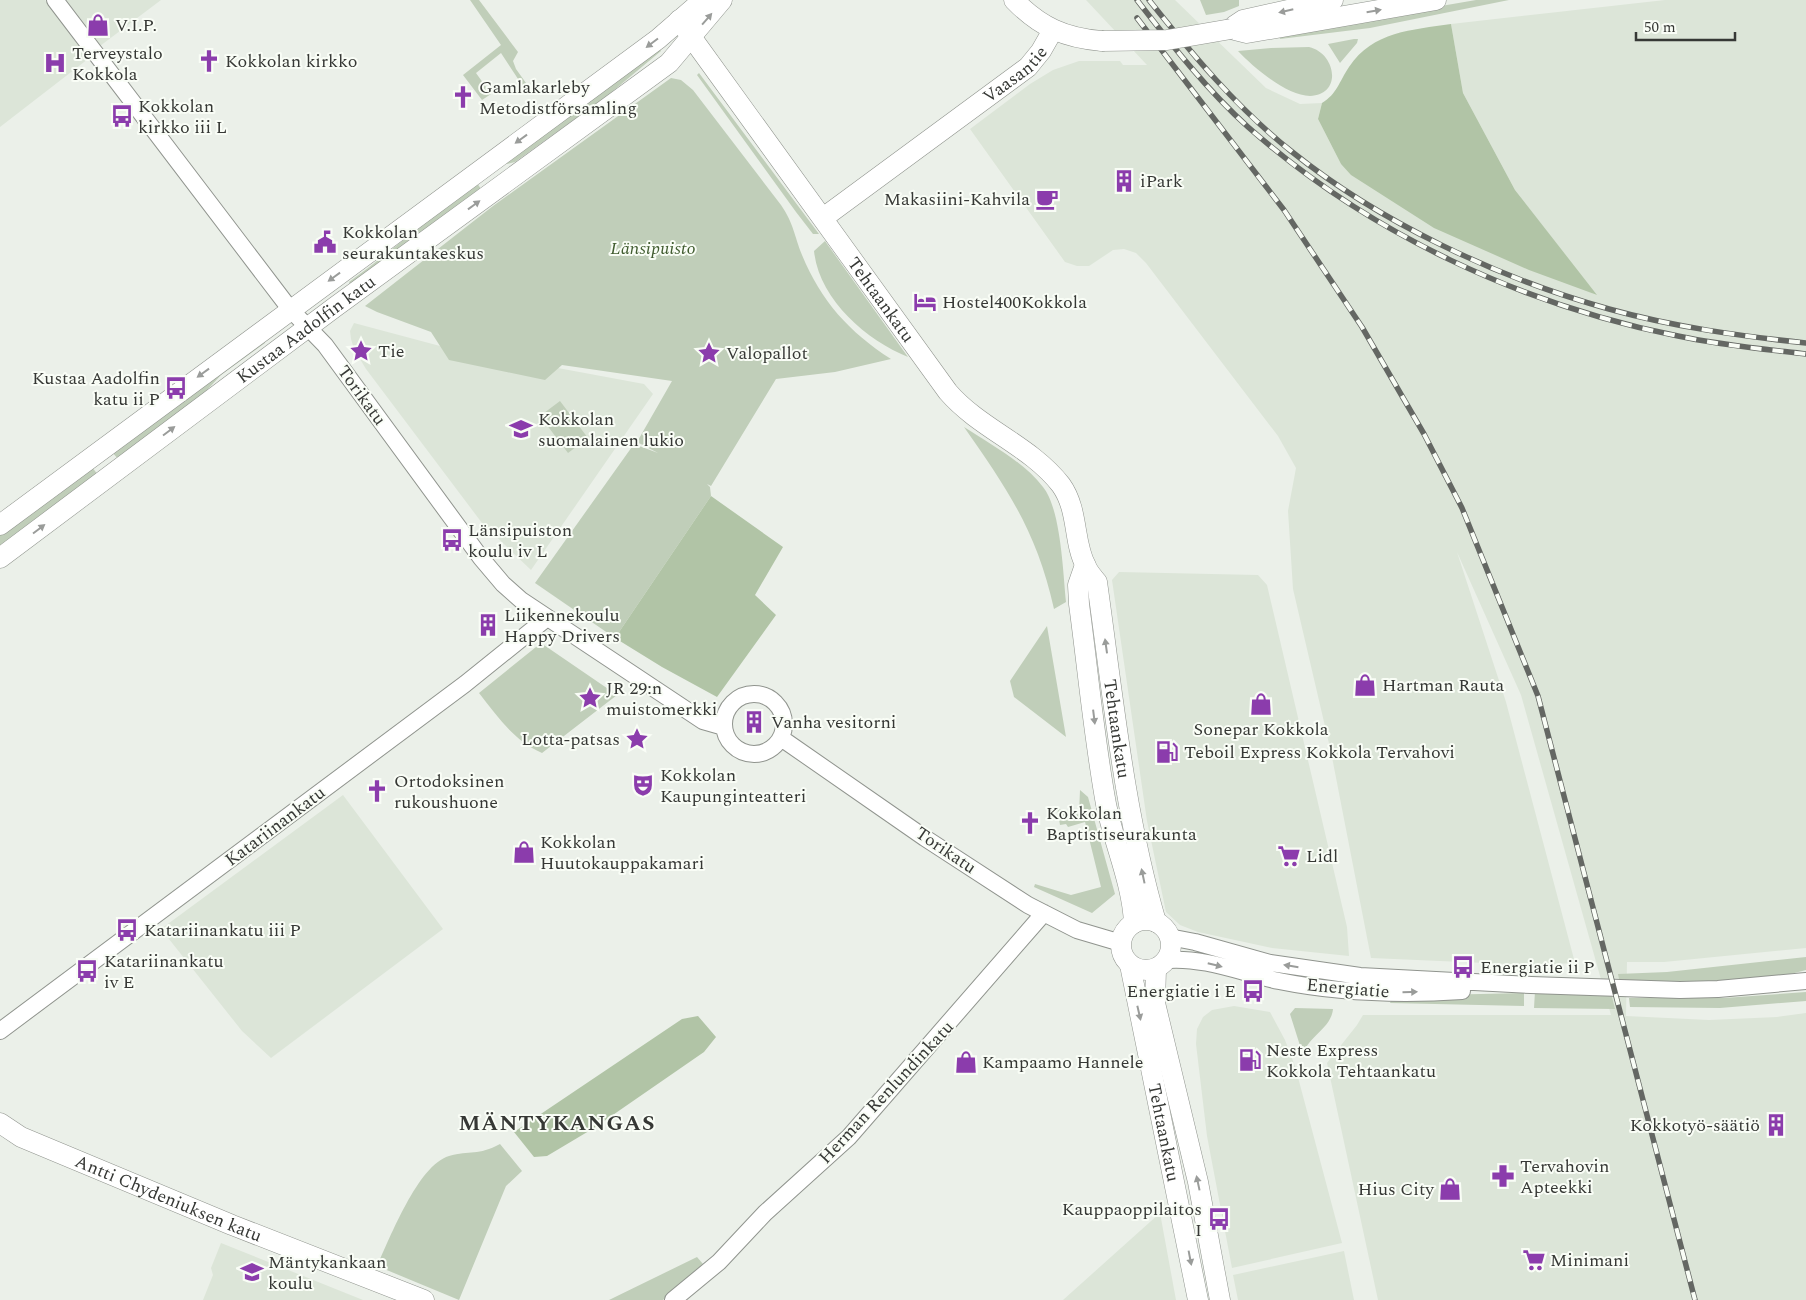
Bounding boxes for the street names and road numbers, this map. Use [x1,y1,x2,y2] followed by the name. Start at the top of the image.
[977,40,1054,110] street label: Vaasantie
[841,251,921,348] street label: Tehtaankatu
[231,269,381,390] street label: Kustaa Aadolfin katu
[330,360,393,431] street label: Torikatu
[1096,678,1137,780] street label: Tehtaankatu
[219,780,331,873] street label: Katariinankatu
[910,820,982,881] street label: Torikatu
[1305,971,1391,1006] street label: Energiatie
[812,1014,960,1170] street label: Herman Renlundinkatu
[1140,1081,1187,1184] street label: Tehtaankatu
[71,1148,266,1249] street label: Antti Chydeniuksen katu

